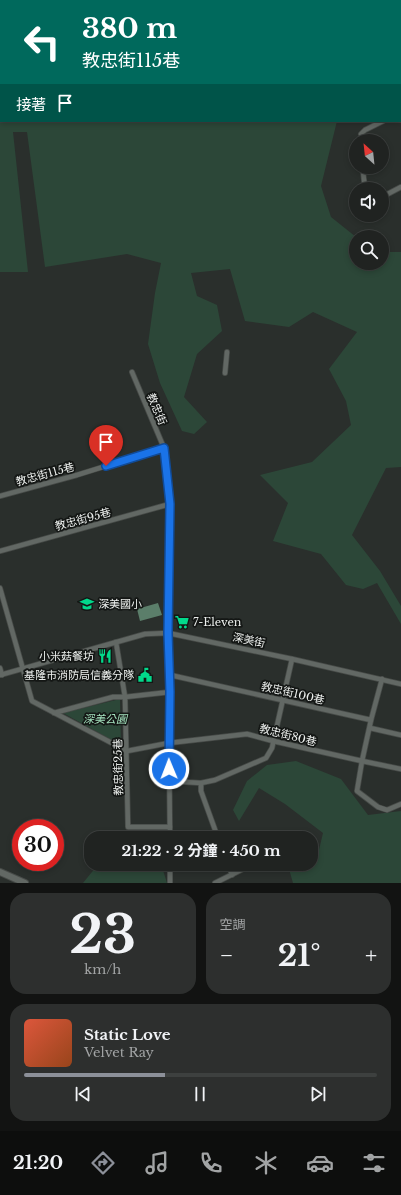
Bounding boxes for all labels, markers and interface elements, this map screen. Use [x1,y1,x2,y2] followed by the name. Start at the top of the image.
[82,11,177,46] text: 380 m
[16,16,68,68] icon: left
[82,50,180,72] text: 教忠街115巷
[54,92,76,114] icon: arrive
[16,95,46,114] text: 接著
[349,134,389,174] north arrow
[349,134,389,270] map controls
[349,182,389,222] button: sound
[349,230,389,270] button: search
[144,391,170,427] street label: 教忠街
[89,425,123,466] pin
[95,431,117,453] icon: arrive
[14,459,76,489] street label: 教忠街115巷
[54,505,112,533] street label: 教忠街95巷
[79,596,95,612] school or university icon: 深美國小
[98,597,142,611] place label: 深美國小
[174,614,190,630] supermarket icon: 7-Eleven
[193,615,242,629] place label: 7-Eleven
[231,630,267,650] street label: 深美街
[97,648,113,664] restaurant icon: 小米菇餐坊
[39,649,94,663] place label: 小米菇餐坊
[137,667,153,683] public building icon: 基隆市消防局信義分隊
[24,668,134,682] place label: 基隆市消防局信義分隊
[260,679,326,707] street label: 教忠街100巷
[83,712,129,726] park label: 深美公園
[258,721,318,749] street label: 教忠街80巷
[111,738,125,796] street label: 教忠街25巷
[148,748,190,790] position arrow
[12,819,64,871] speed limit sign: 30
[121,841,281,860] text: 21:22 · 2 分鐘 · 450 m
[69,903,136,967] text: 23
[220,916,246,933] text: 空調
[278,937,320,974] text: 21°
[220,942,233,969] text: −
[365,942,377,969] text: +
[84,961,121,978] text: km/h
[84,1025,170,1044] text: Static Love
[84,1044,154,1061] text: Velvet Ray
[72,1083,94,1105] icon: previous
[189,1083,211,1105] icon: pause
[307,1083,329,1105] icon: next
[89,1149,117,1177] icon: directions
[143,1149,171,1177] icon: music
[197,1149,225,1177] icon: phone
[252,1149,280,1177] icon: climate
[306,1149,334,1177] icon: car
[360,1149,388,1177] icon: filters
[13,1152,63,1174] text: 21:20

